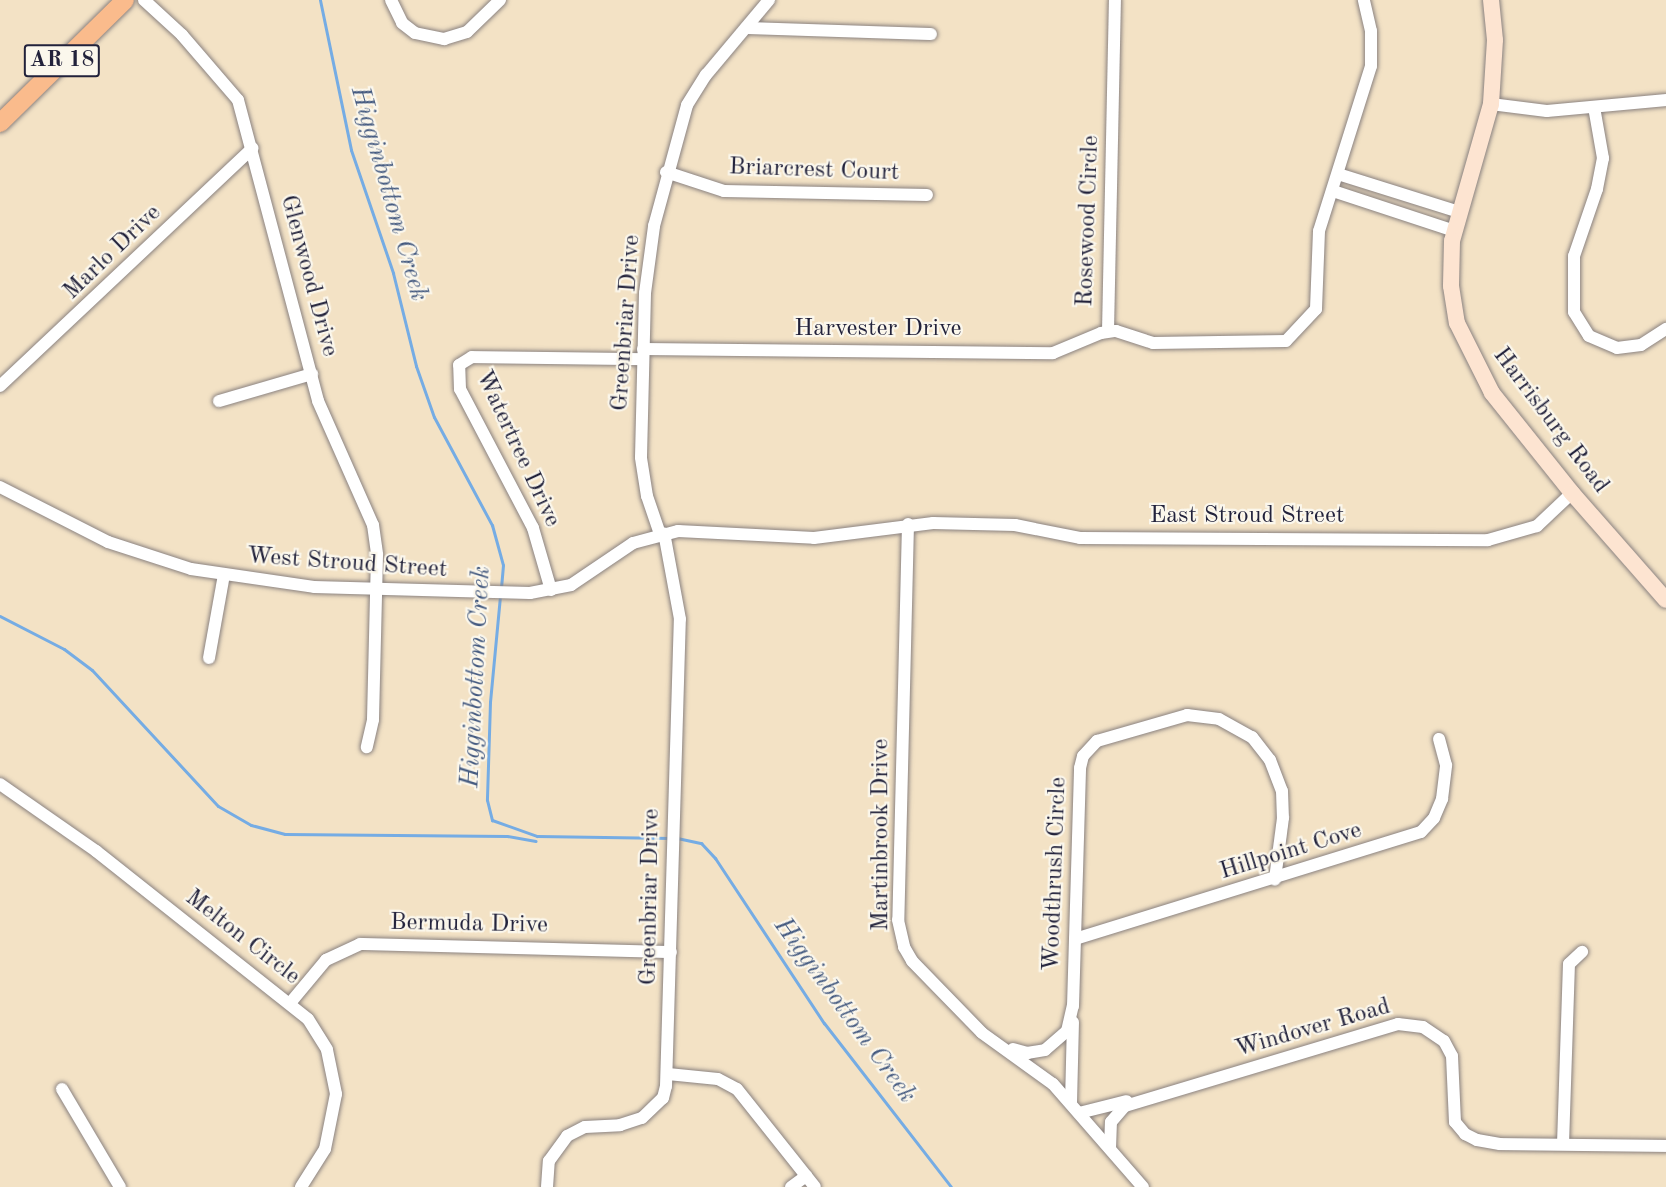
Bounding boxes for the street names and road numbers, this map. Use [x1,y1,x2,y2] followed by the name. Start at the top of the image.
[23,42,101,80] road number: AR 18
[1072,135,1106,307] street label: Rosewood Circle
[728,154,900,188] street label: Briarcrest Court
[273,192,343,360] street label: Glenwood Drive
[58,199,168,307] street label: Marlo Drive
[606,234,648,412] street label: Greenbriar Drive
[794,316,962,344] street label: Harvester Drive
[1486,342,1614,500] street label: Harrisburg Road
[468,366,566,532] street label: Watertree Drive
[1150,503,1344,531] street label: East Stroud Street
[246,543,448,585] street label: West Stroud Street
[868,739,896,931] street label: Martinbrook Drive
[1038,776,1074,972] street label: Woodthrush Circle
[635,808,667,986] street label: Greenbriar Drive
[1217,817,1365,887] street label: Hillpoint Cove
[179,884,305,992] street label: Melton Circle
[390,909,548,941] street label: Bermuda Drive
[1232,993,1394,1065] street label: Windover Road

